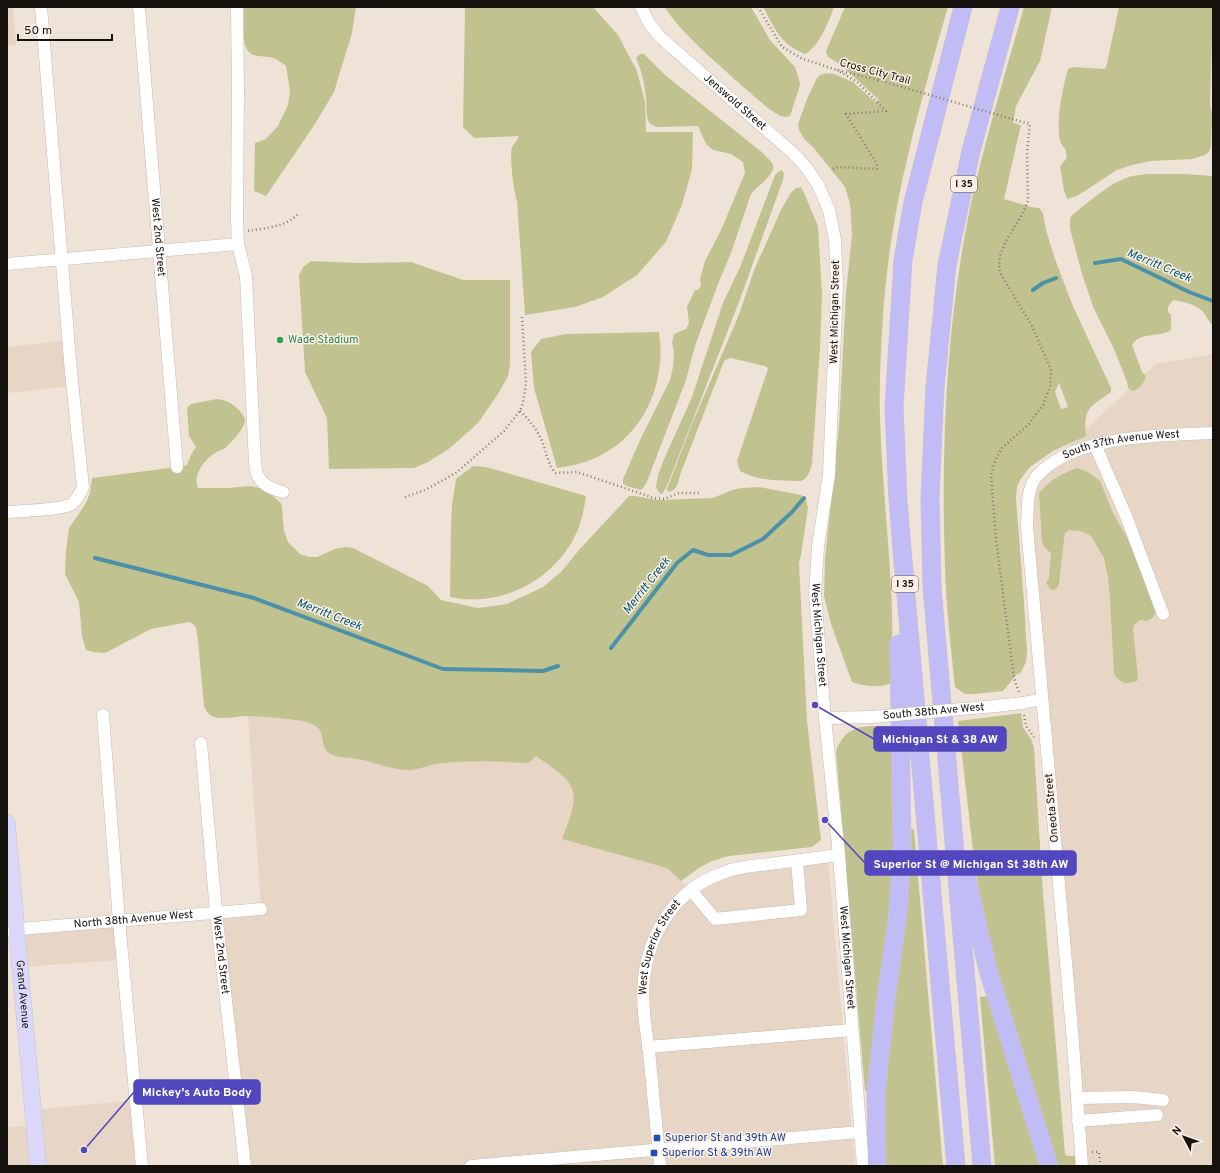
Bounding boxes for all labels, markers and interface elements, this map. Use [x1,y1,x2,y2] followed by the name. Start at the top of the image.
[18,16,112,42] scale bar
[24,23,52,39] text: 50 m
[838,56,912,88] street label: Cross City Trail
[700,71,769,134] street label: Jenswold Street
[951,176,977,192] road number: I 35
[148,197,168,277] street label: West 2nd Street
[1124,245,1195,287] water label: Merritt Creek
[827,260,843,364] street label: West Michigan Street
[288,333,359,347] place label: Wade Stadium
[275,335,285,345] marker: Wade Stadium
[1060,427,1180,463] street label: South 37th Avenue West
[620,553,675,618] water label: Merritt Creek
[892,576,918,592] road number: I 35
[808,583,829,687] street label: West Michigan Street
[294,595,365,635] water label: Merritt Creek
[882,700,985,723] street label: South 38th Ave West
[874,727,1006,751] callout: Michigan St & 38 AW
[882,732,998,748] text: Michigan St & 38 AW
[1042,773,1062,843] street label: Oneota Street
[865,851,1076,875] callout: Superior St @ Michigan St 38th AW
[874,857,1068,873] text: Superior St @ Michigan St 38th AW
[636,897,684,995] street label: West Superior Street
[836,905,858,1010] street label: West Michigan Street
[73,908,194,931] street label: North 38th Avenue West
[209,915,232,995] street label: West 2nd Street
[12,959,33,1029] street label: Grand Avenue
[134,1080,260,1104] callout: Mickey's Auto Body
[142,1085,252,1101] text: Mickey's Auto Body
[1164,1117,1204,1157] north arrow
[1169,1124,1185,1139] text: N
[665,1131,786,1145] place label: Superior St and 39th AW
[652,1133,662,1143] marker: Superior St and 39th AW
[662,1146,772,1160] place label: Superior St & 39th AW
[649,1148,659,1158] marker: Superior St & 39th AW

